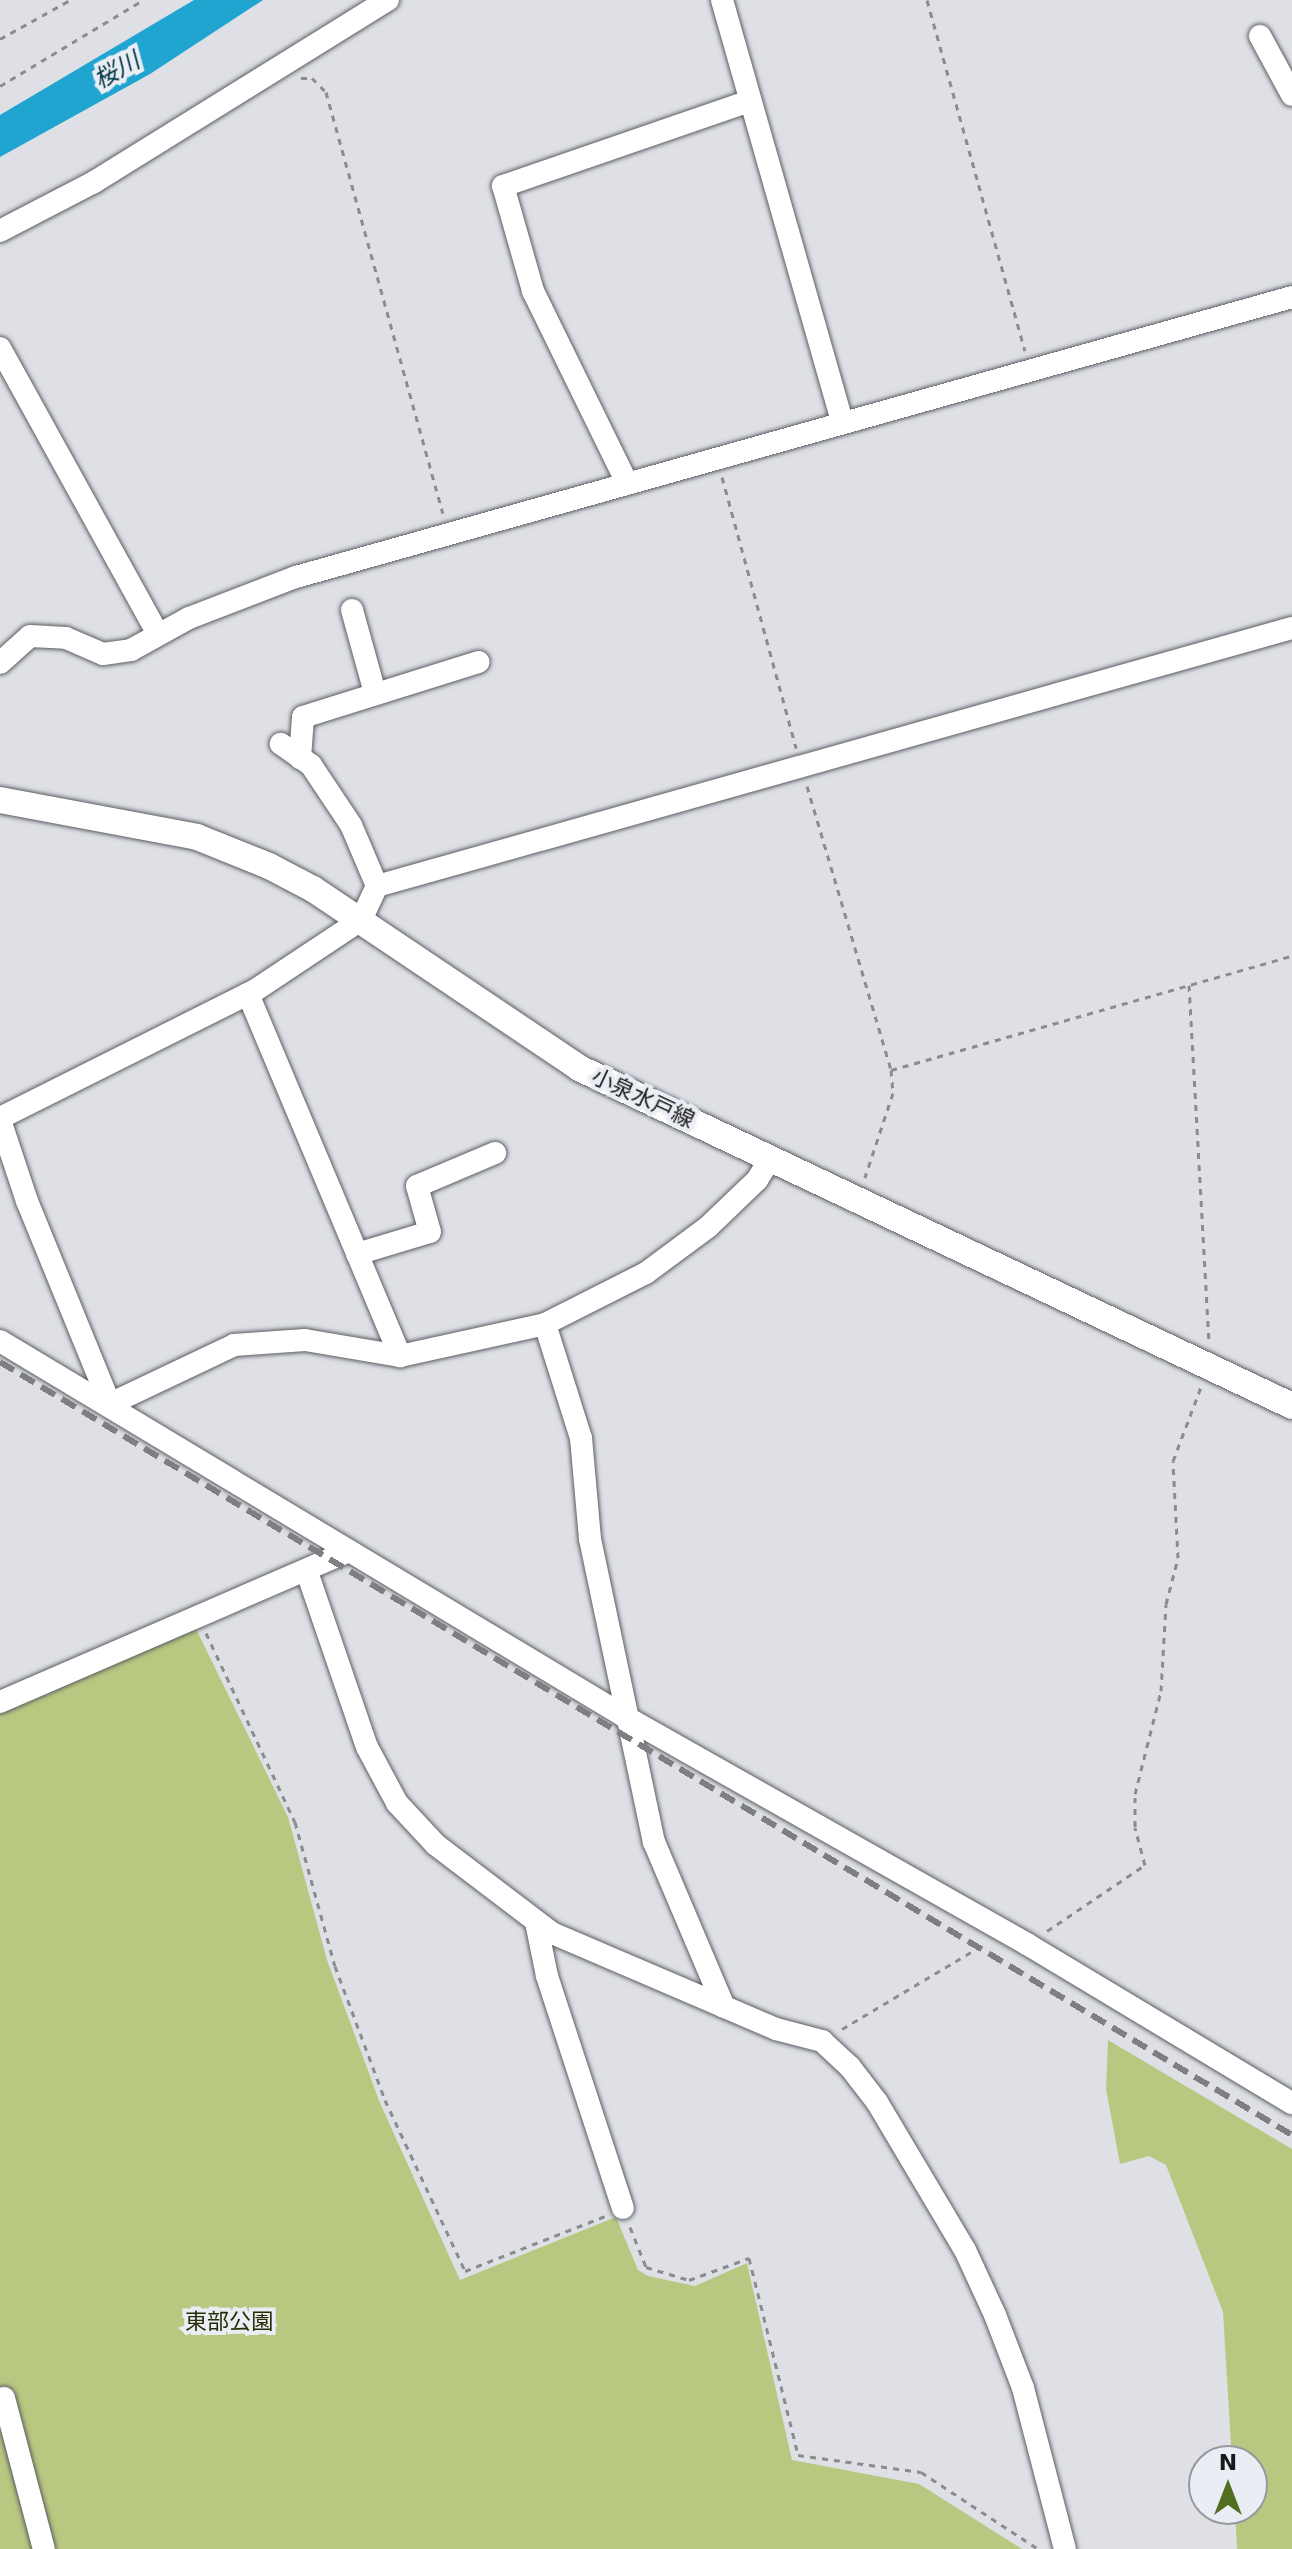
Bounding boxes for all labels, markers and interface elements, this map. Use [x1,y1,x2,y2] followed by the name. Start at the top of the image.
[89,47,145,95] water label: 桜川
[588,1063,698,1133] street label: 小泉水戸線
[185,2309,273,2335] park label: 東部公園
[1188,2445,1268,2525] north arrow
[1219,2450,1237,2475] text: N

